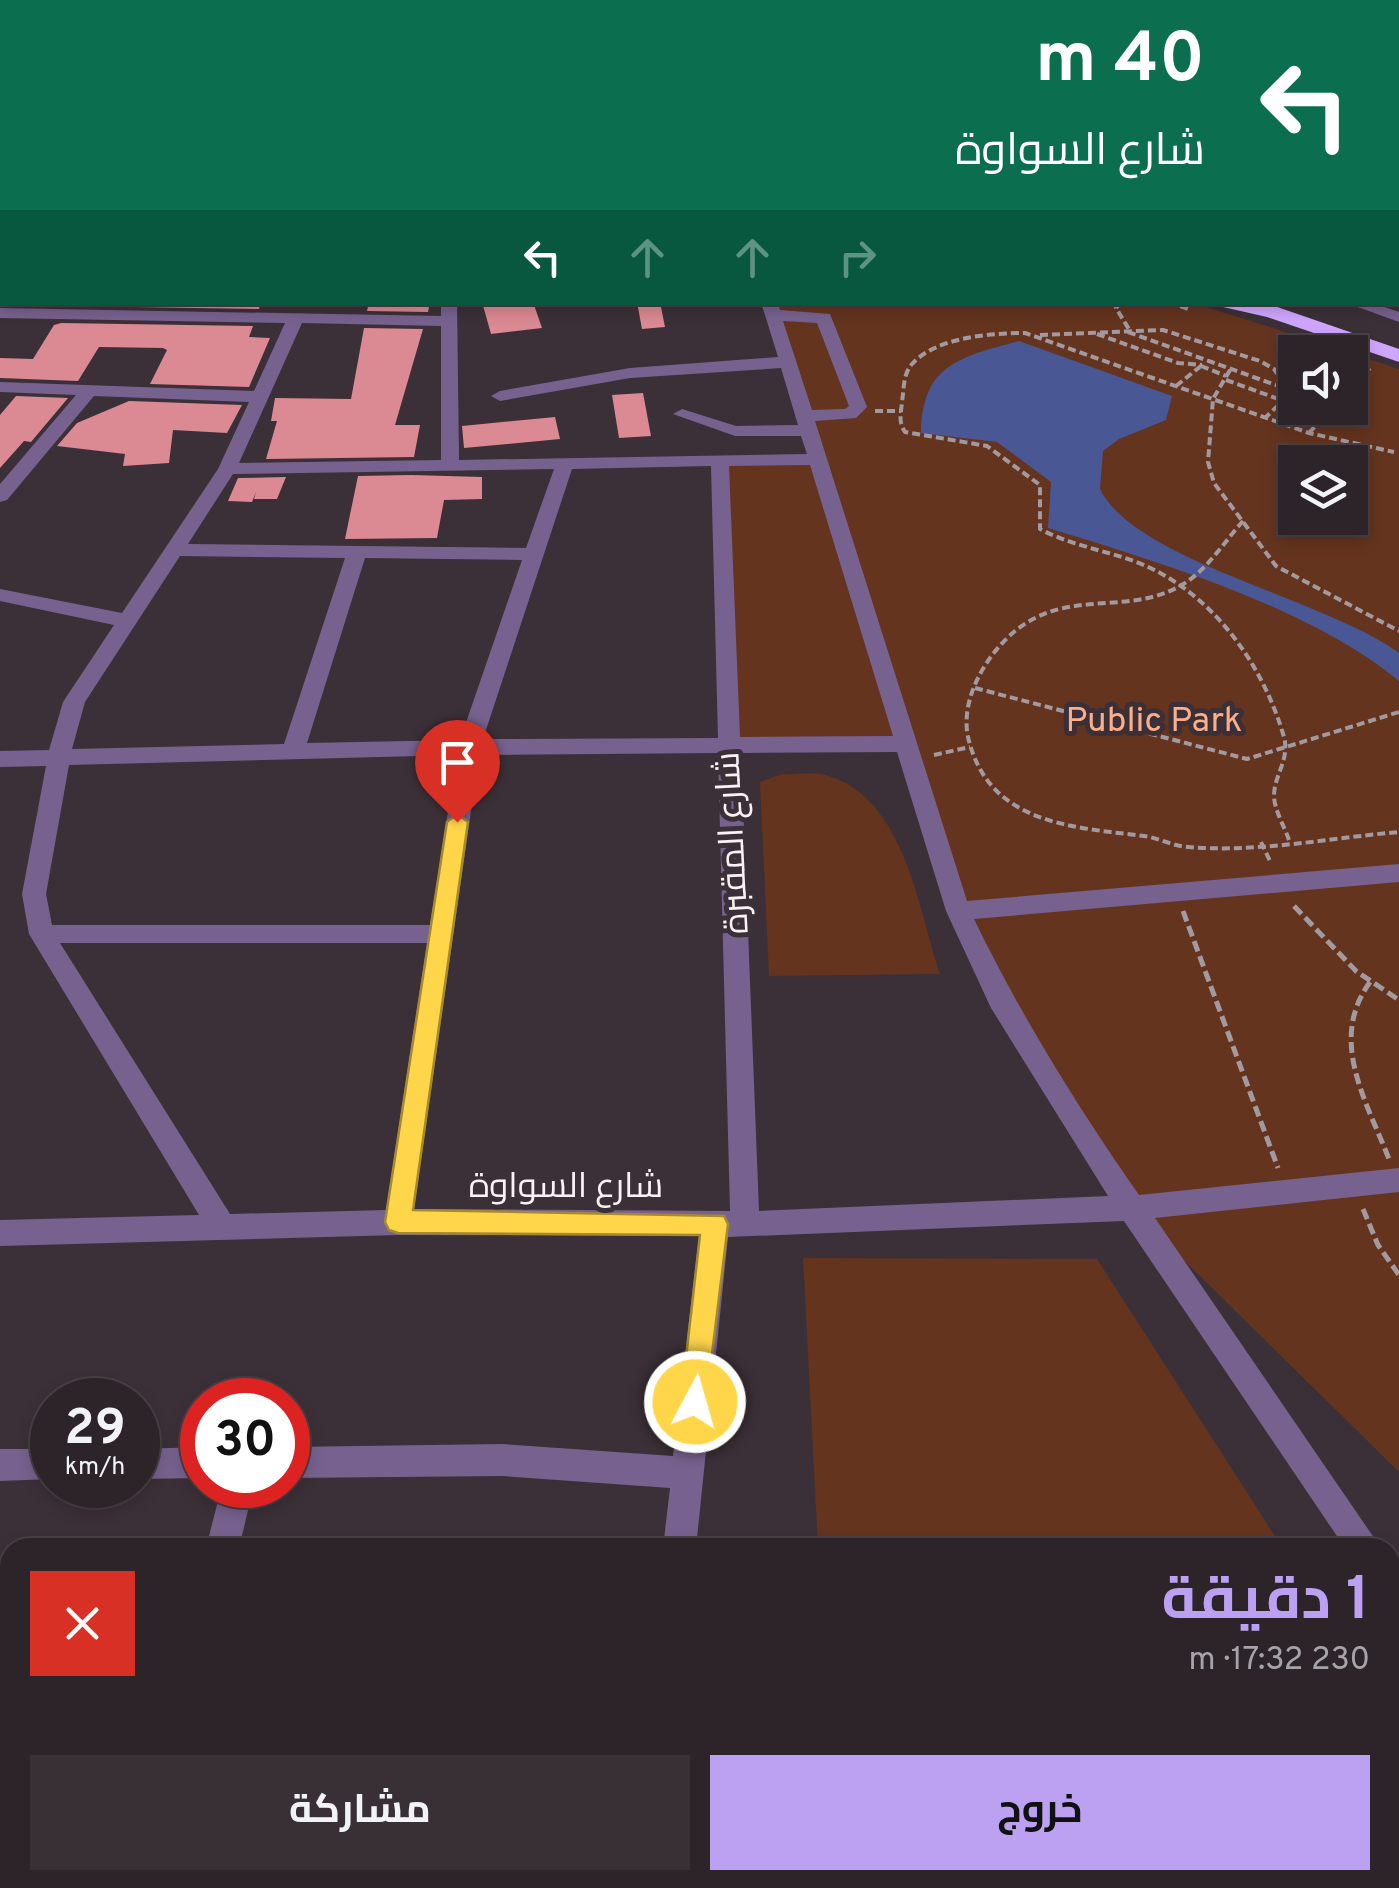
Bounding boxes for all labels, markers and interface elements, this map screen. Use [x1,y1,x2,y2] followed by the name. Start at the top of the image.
[1035,18,1205,107] text: 40 m
[1240,40,1370,170] icon: left
[955,124,1205,181] text: شارع السواوة
[515,230,570,285] icon: left
[620,230,675,285] icon: ahead
[725,230,780,285] icon: ahead
[830,230,885,285] icon: right
[1278,335,1368,535] map controls
[1278,335,1368,425] button: sound
[1278,445,1368,535] button: layers
[1066,700,1242,744] park label: Public Park
[415,720,500,823] pin
[430,735,485,790] icon: arrive
[707,751,761,935] street label: شارع المقبرة
[469,1166,663,1210] street label: شارع السواوة
[643,1350,747,1454] position arrow
[180,1378,310,1508] speed limit sign: 30
[64,1399,126,1462] text: 29
[65,1452,125,1484] text: km/h
[1161,1565,1370,1641] text: 1 دقيقة
[30,1571,135,1676] button: close
[1189,1641,1370,1681] text: 230 m · 17:32
[30,1755,690,1870] button: مشاركة
[710,1755,1370,1870] button: خروج

